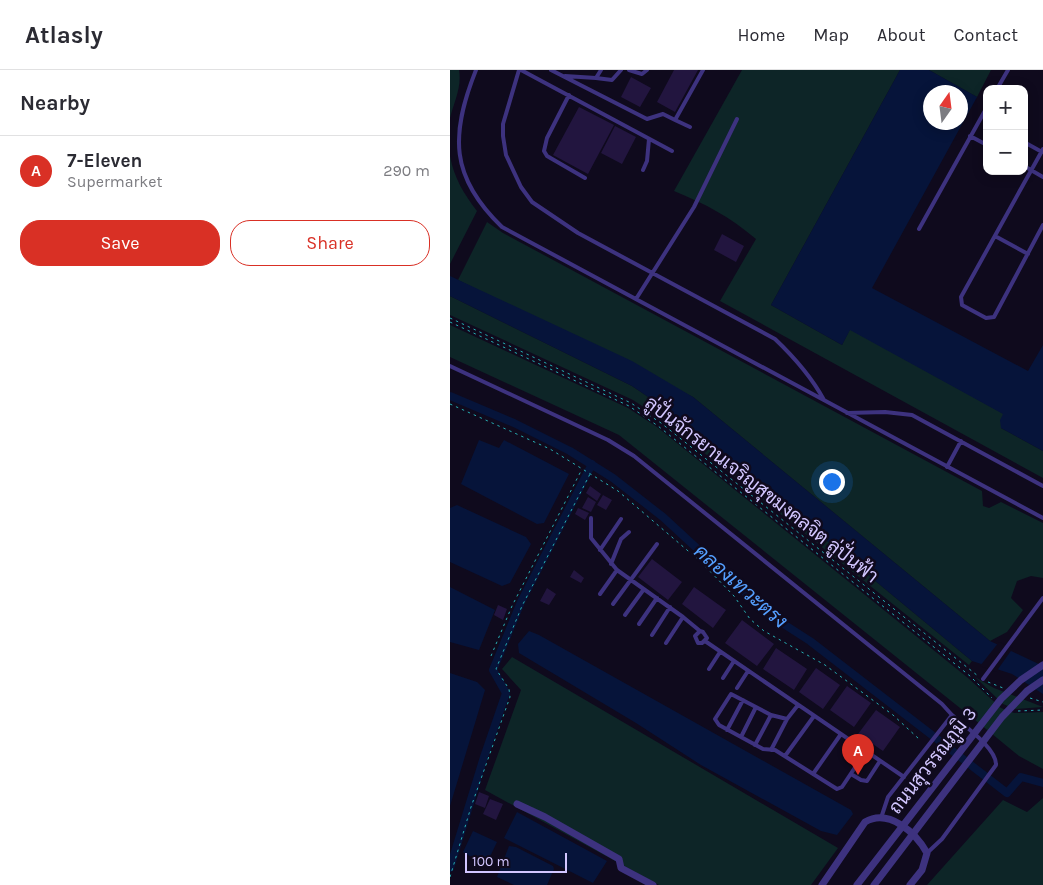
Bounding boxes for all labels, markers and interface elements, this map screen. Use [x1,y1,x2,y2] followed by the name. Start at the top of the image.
[25,21,103,49] text: Atlasly
[737,24,785,46] text: Home
[813,24,849,46] text: Map
[877,24,926,46] text: About
[954,24,1018,46] text: Contact
[923,85,968,130] north arrow
[983,85,1028,175] map controls
[983,85,1028,130] button: +
[20,91,90,115] text: Nearby
[983,130,1028,175] button: −
[67,150,142,172] text: 7-Eleven
[31,161,41,180] text: A
[383,161,430,180] text: 290 m
[67,172,163,191] text: Supermarket
[20,220,220,266] button: Save
[230,220,430,266] button: Share
[639,387,886,589] street label: ลู่ปั่นจักรยานเจริญสุขมงคลจิต ลู่ปั่นฟ้า
[819,469,845,495] your location
[689,540,792,633] water label: คลองเทวะตรง
[884,703,983,820] street label: ถนนสุวรรณภูมิ 3
[842,734,874,775] pin: A
[465,850,568,873] scale bar
[472,853,510,870] text: 100 m

